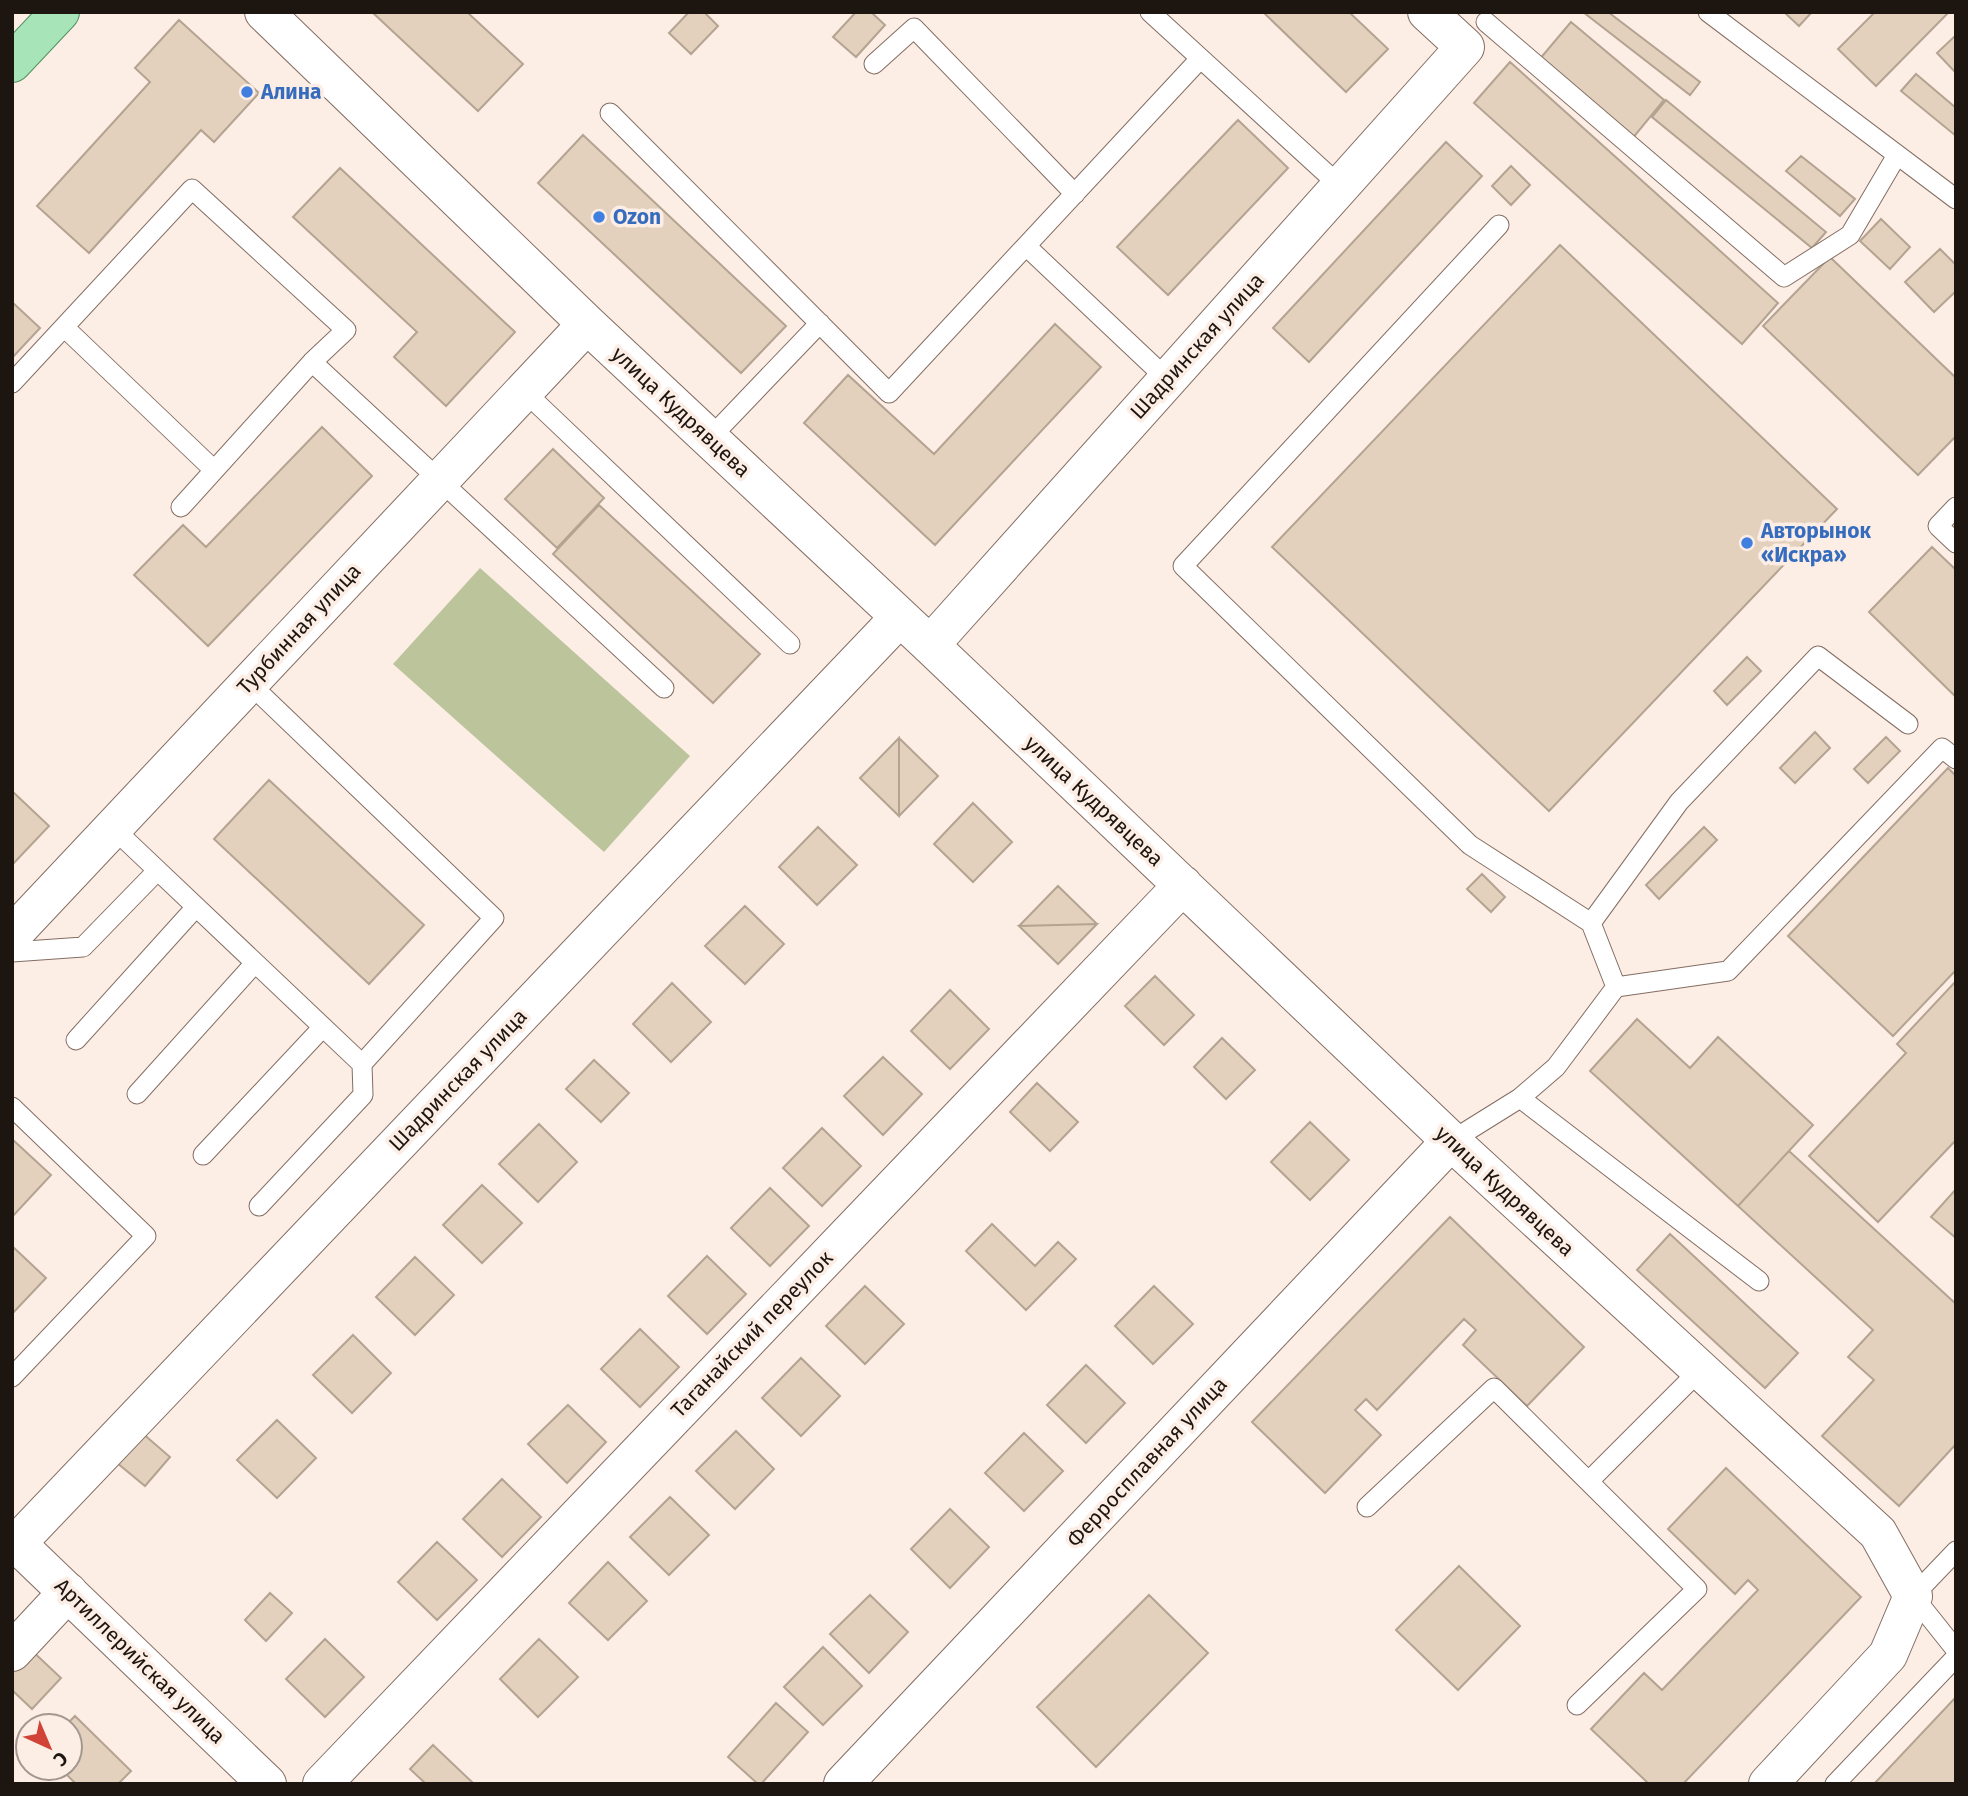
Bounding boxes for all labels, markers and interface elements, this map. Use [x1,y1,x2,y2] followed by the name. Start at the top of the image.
[260,79,322,105] place label: Алина
[239,84,255,100] marker: Алина
[613,204,661,230] place label: Ozon
[591,209,607,225] marker: Ozon
[1125,268,1269,424] street label: Шадринская улица
[606,341,756,483] street label: улица Кудрявцева
[1760,518,1871,568] place label: Авторынок «Искра»
[1739,535,1755,551] marker: Авторынок «Искра»
[232,558,366,700] street label: Турбинная улица
[1019,730,1169,872] street label: улица Кудрявцева
[383,1003,533,1157] street label: Шадринская улица
[1430,1120,1580,1262] street label: улица Кудрявцева
[666,1245,839,1423] street label: Таганайский переулок
[1061,1372,1233,1552] street label: Ферросплавная улица
[49,1573,231,1749] street label: Артиллерийская улица
[14,1712,84,1782] north arrow
[48,1747,72,1771] text: С

